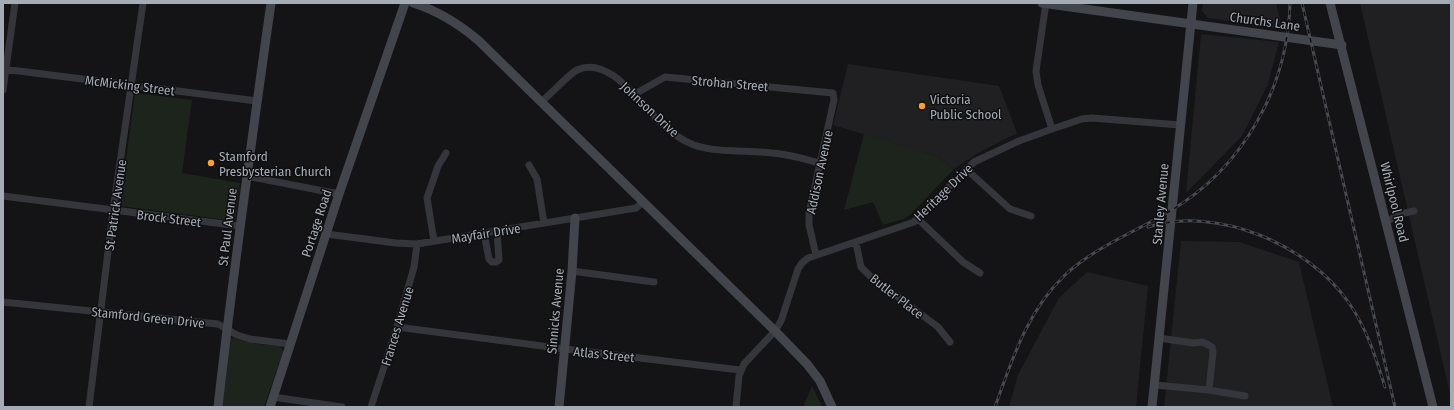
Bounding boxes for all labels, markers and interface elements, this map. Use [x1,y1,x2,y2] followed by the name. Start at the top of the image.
[1229,9,1301,34] street label: Churchs Lane
[84,73,176,99] street label: McMicking Street
[691,73,770,94] street label: Strohan Street
[618,79,682,140] street label: Johnson Drive
[930,92,1002,122] place label: Victoria Public School
[917,101,927,111] marker: Victoria Public School
[803,129,836,215] street label: Addison Avenue
[219,149,331,179] place label: Stamford Presbysterian Church
[102,158,129,252] street label: St Patrick Avenue
[206,158,216,168] marker: Stamford Presbysterian Church
[911,161,976,224] street label: Heritage Drive
[1377,161,1412,244] street label: Whirlpool Road
[1149,163,1172,245] street label: Stanley Avenue
[215,187,240,267] street label: St Paul Avenue
[298,187,335,259] street label: Portage Road
[136,207,203,230] street label: Brock Street
[450,221,522,246] street label: Mayfair Drive
[544,268,567,355] street label: Sinnicks Avenue
[867,271,926,322] street label: Butler Place
[378,285,417,368] street label: Frances Avenue
[91,304,205,331] street label: Stamford Green Drive
[573,344,636,365] street label: Atlas Street

